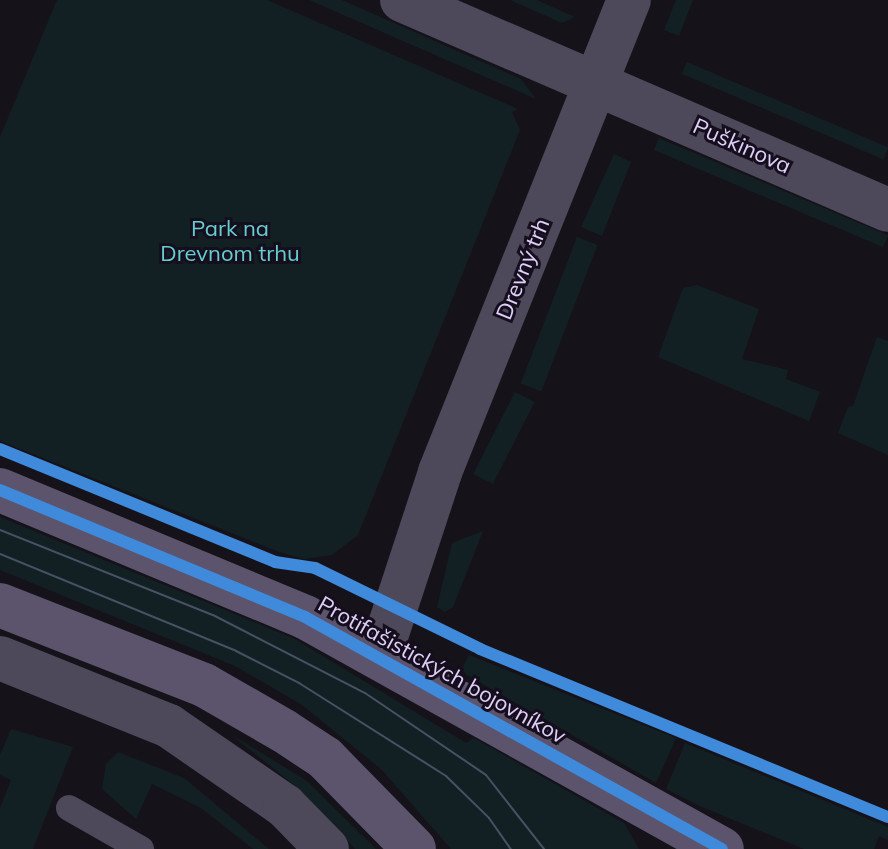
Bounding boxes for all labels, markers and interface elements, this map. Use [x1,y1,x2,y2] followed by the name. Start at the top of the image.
[689,113,795,179] street label: Puškinova
[160,215,300,266] park label: Park na Drevnom trhu
[491,215,555,323] street label: Drevný trh
[314,591,570,749] street label: Protifašistických bojovníkov

